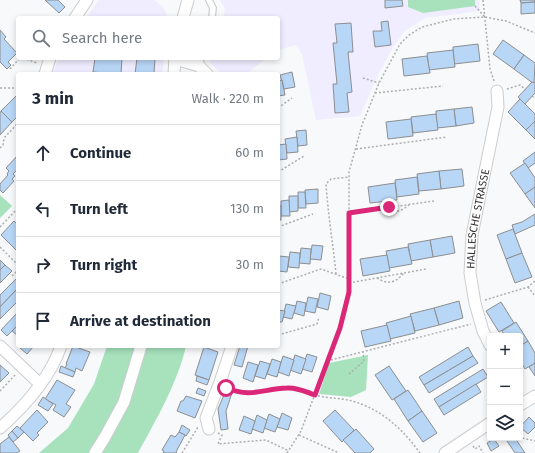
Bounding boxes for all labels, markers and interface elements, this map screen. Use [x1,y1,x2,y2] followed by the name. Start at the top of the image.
[16,16,280,60] search box
[30,27,52,49] icon: search
[62,29,142,47] text: Search here
[32,88,74,109] text: 3 min
[192,91,264,106] text: Walk · 220 m
[32,142,54,164] icon: ahead
[70,144,131,162] text: Continue
[235,145,264,160] text: 60 m
[464,168,492,269] street label: HALLESCHE STRASSE
[32,198,54,220] icon: left
[380,198,398,216] route end
[70,200,128,218] text: Turn left
[230,201,264,216] text: 130 m
[32,254,54,276] icon: right
[70,256,137,274] text: Turn right
[236,257,264,272] text: 30 m
[32,310,54,332] icon: arrive
[70,312,211,330] text: Arrive at destination
[487,333,523,441] map controls
[487,333,523,369] button: +
[487,369,523,405] button: −
[217,379,235,397] route start
[487,405,523,441] button: layers

